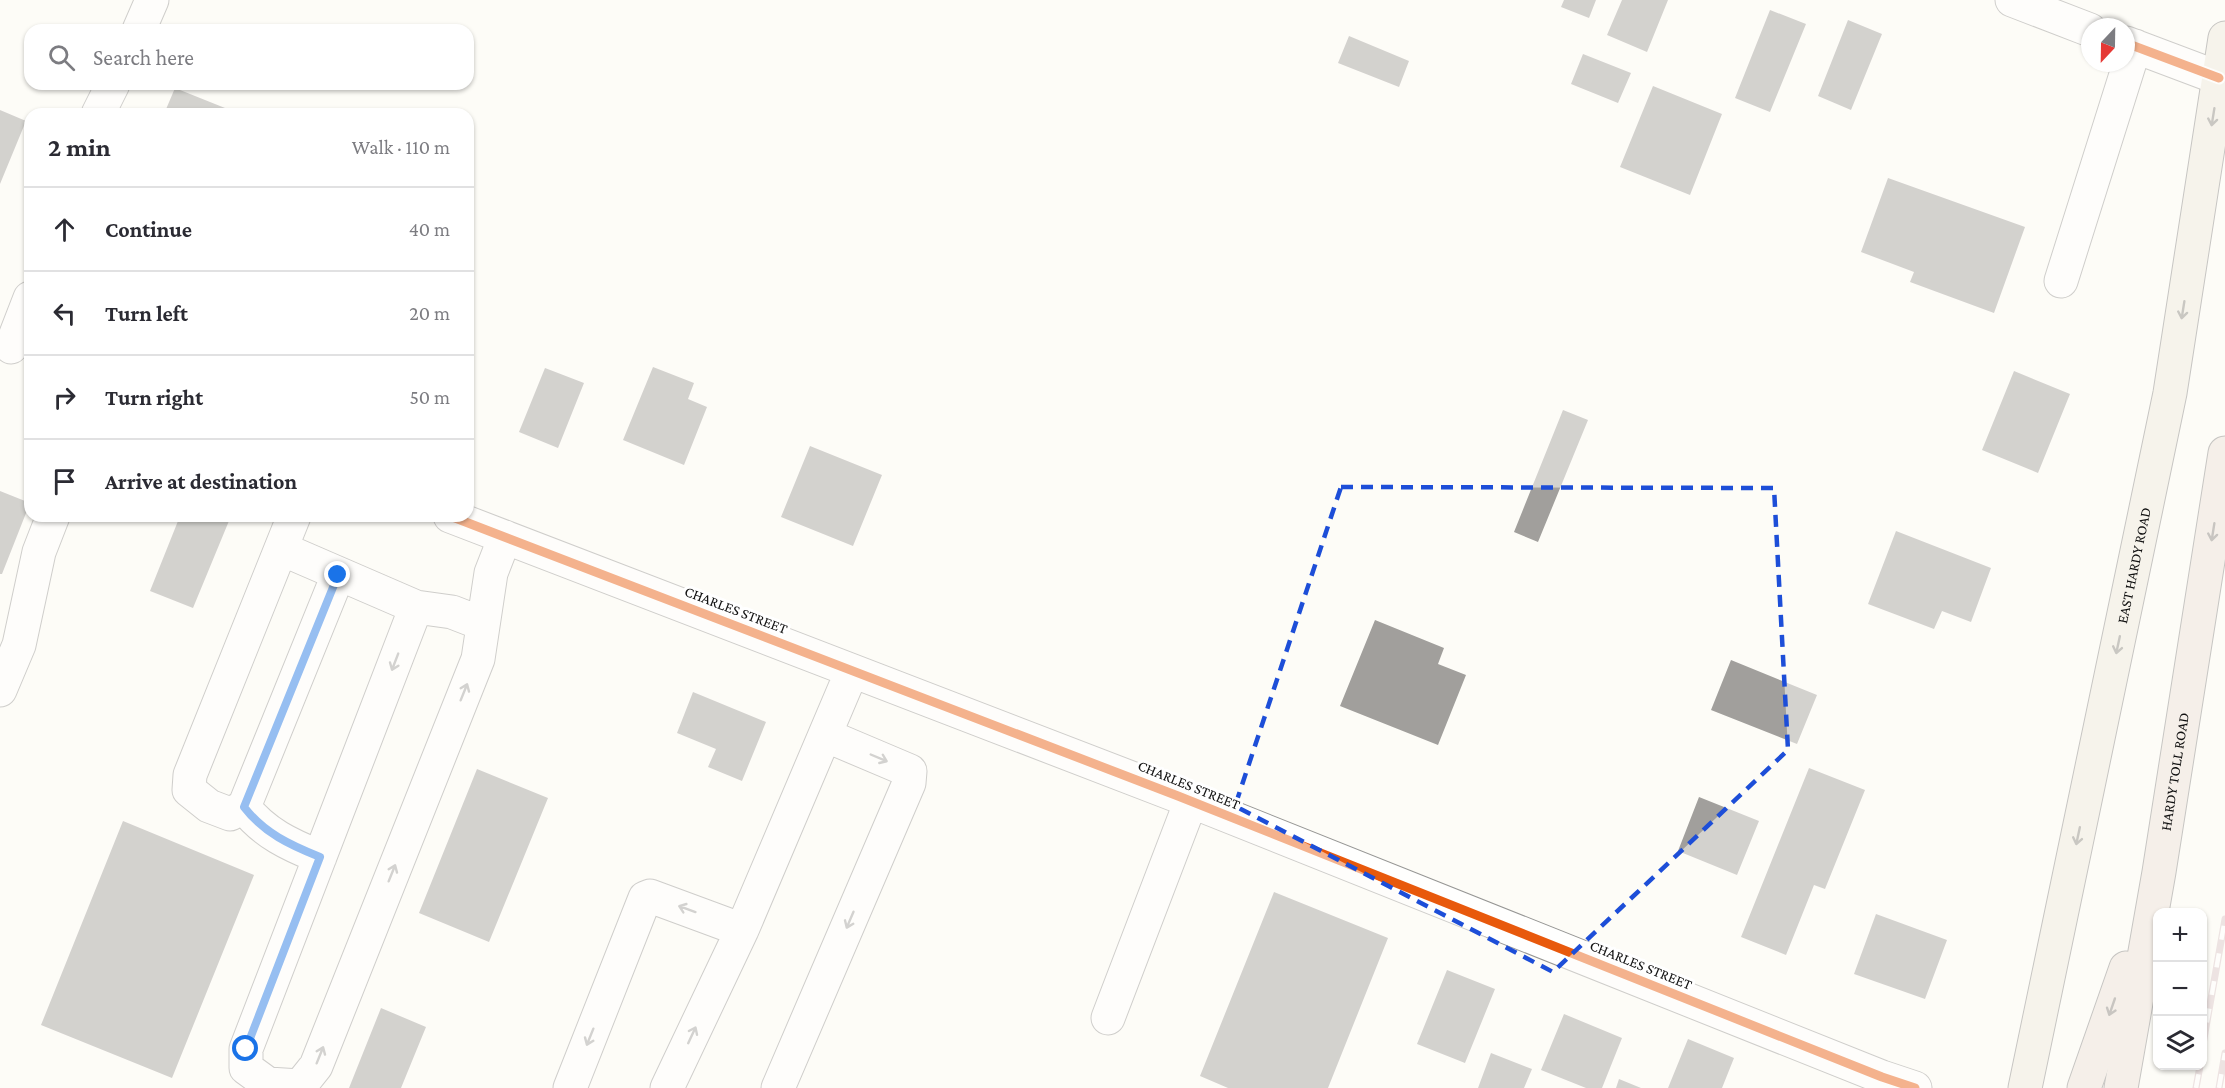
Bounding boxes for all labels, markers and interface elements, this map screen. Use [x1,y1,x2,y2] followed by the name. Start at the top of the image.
[2081,18,2135,72] north arrow
[24,24,474,90] search box
[45,41,78,74] icon: search
[93,45,194,70] text: Search here
[2207,106,2218,126] one-way arrow
[48,133,111,162] text: 2 min
[352,136,450,158] text: Walk · 110 m
[48,213,81,246] icon: ahead
[105,217,192,242] text: Continue
[409,218,450,240] text: 40 m
[48,297,81,330] icon: left
[2177,299,2188,319] one-way arrow
[105,301,188,326] text: Turn left
[409,302,450,324] text: 20 m
[48,381,81,414] icon: right
[105,385,203,410] text: Turn right
[409,386,450,408] text: 50 m
[48,465,81,498] icon: arrive
[105,469,297,494] text: Arrive at destination
[2114,506,2154,625] street label: EAST HARDY ROAD
[2207,521,2218,541] one-way arrow
[324,561,350,587] route end
[682,583,790,637] street label: CHARLES STREET
[2112,635,2123,654] one-way arrow
[389,652,400,671] one-way arrow
[460,684,471,702] one-way arrow
[2158,711,2192,832] street label: HARDY TOLL ROAD
[869,753,887,764] one-way arrow
[1136,757,1242,813] street label: CHARLES STREET
[2072,826,2083,845] one-way arrow
[387,865,398,883] one-way arrow
[678,903,697,914] one-way arrow
[2153,908,2207,1070] map controls
[2153,908,2207,962] button: +
[844,911,855,929] one-way arrow
[1588,937,1694,993] street label: CHARLES STREET
[2153,962,2207,1016] button: −
[2106,997,2117,1016] one-way arrow
[2153,1016,2207,1070] button: layers
[686,1027,698,1045] one-way arrow
[583,1028,594,1046] one-way arrow
[232,1035,258,1061] route start
[315,1046,326,1064] one-way arrow

